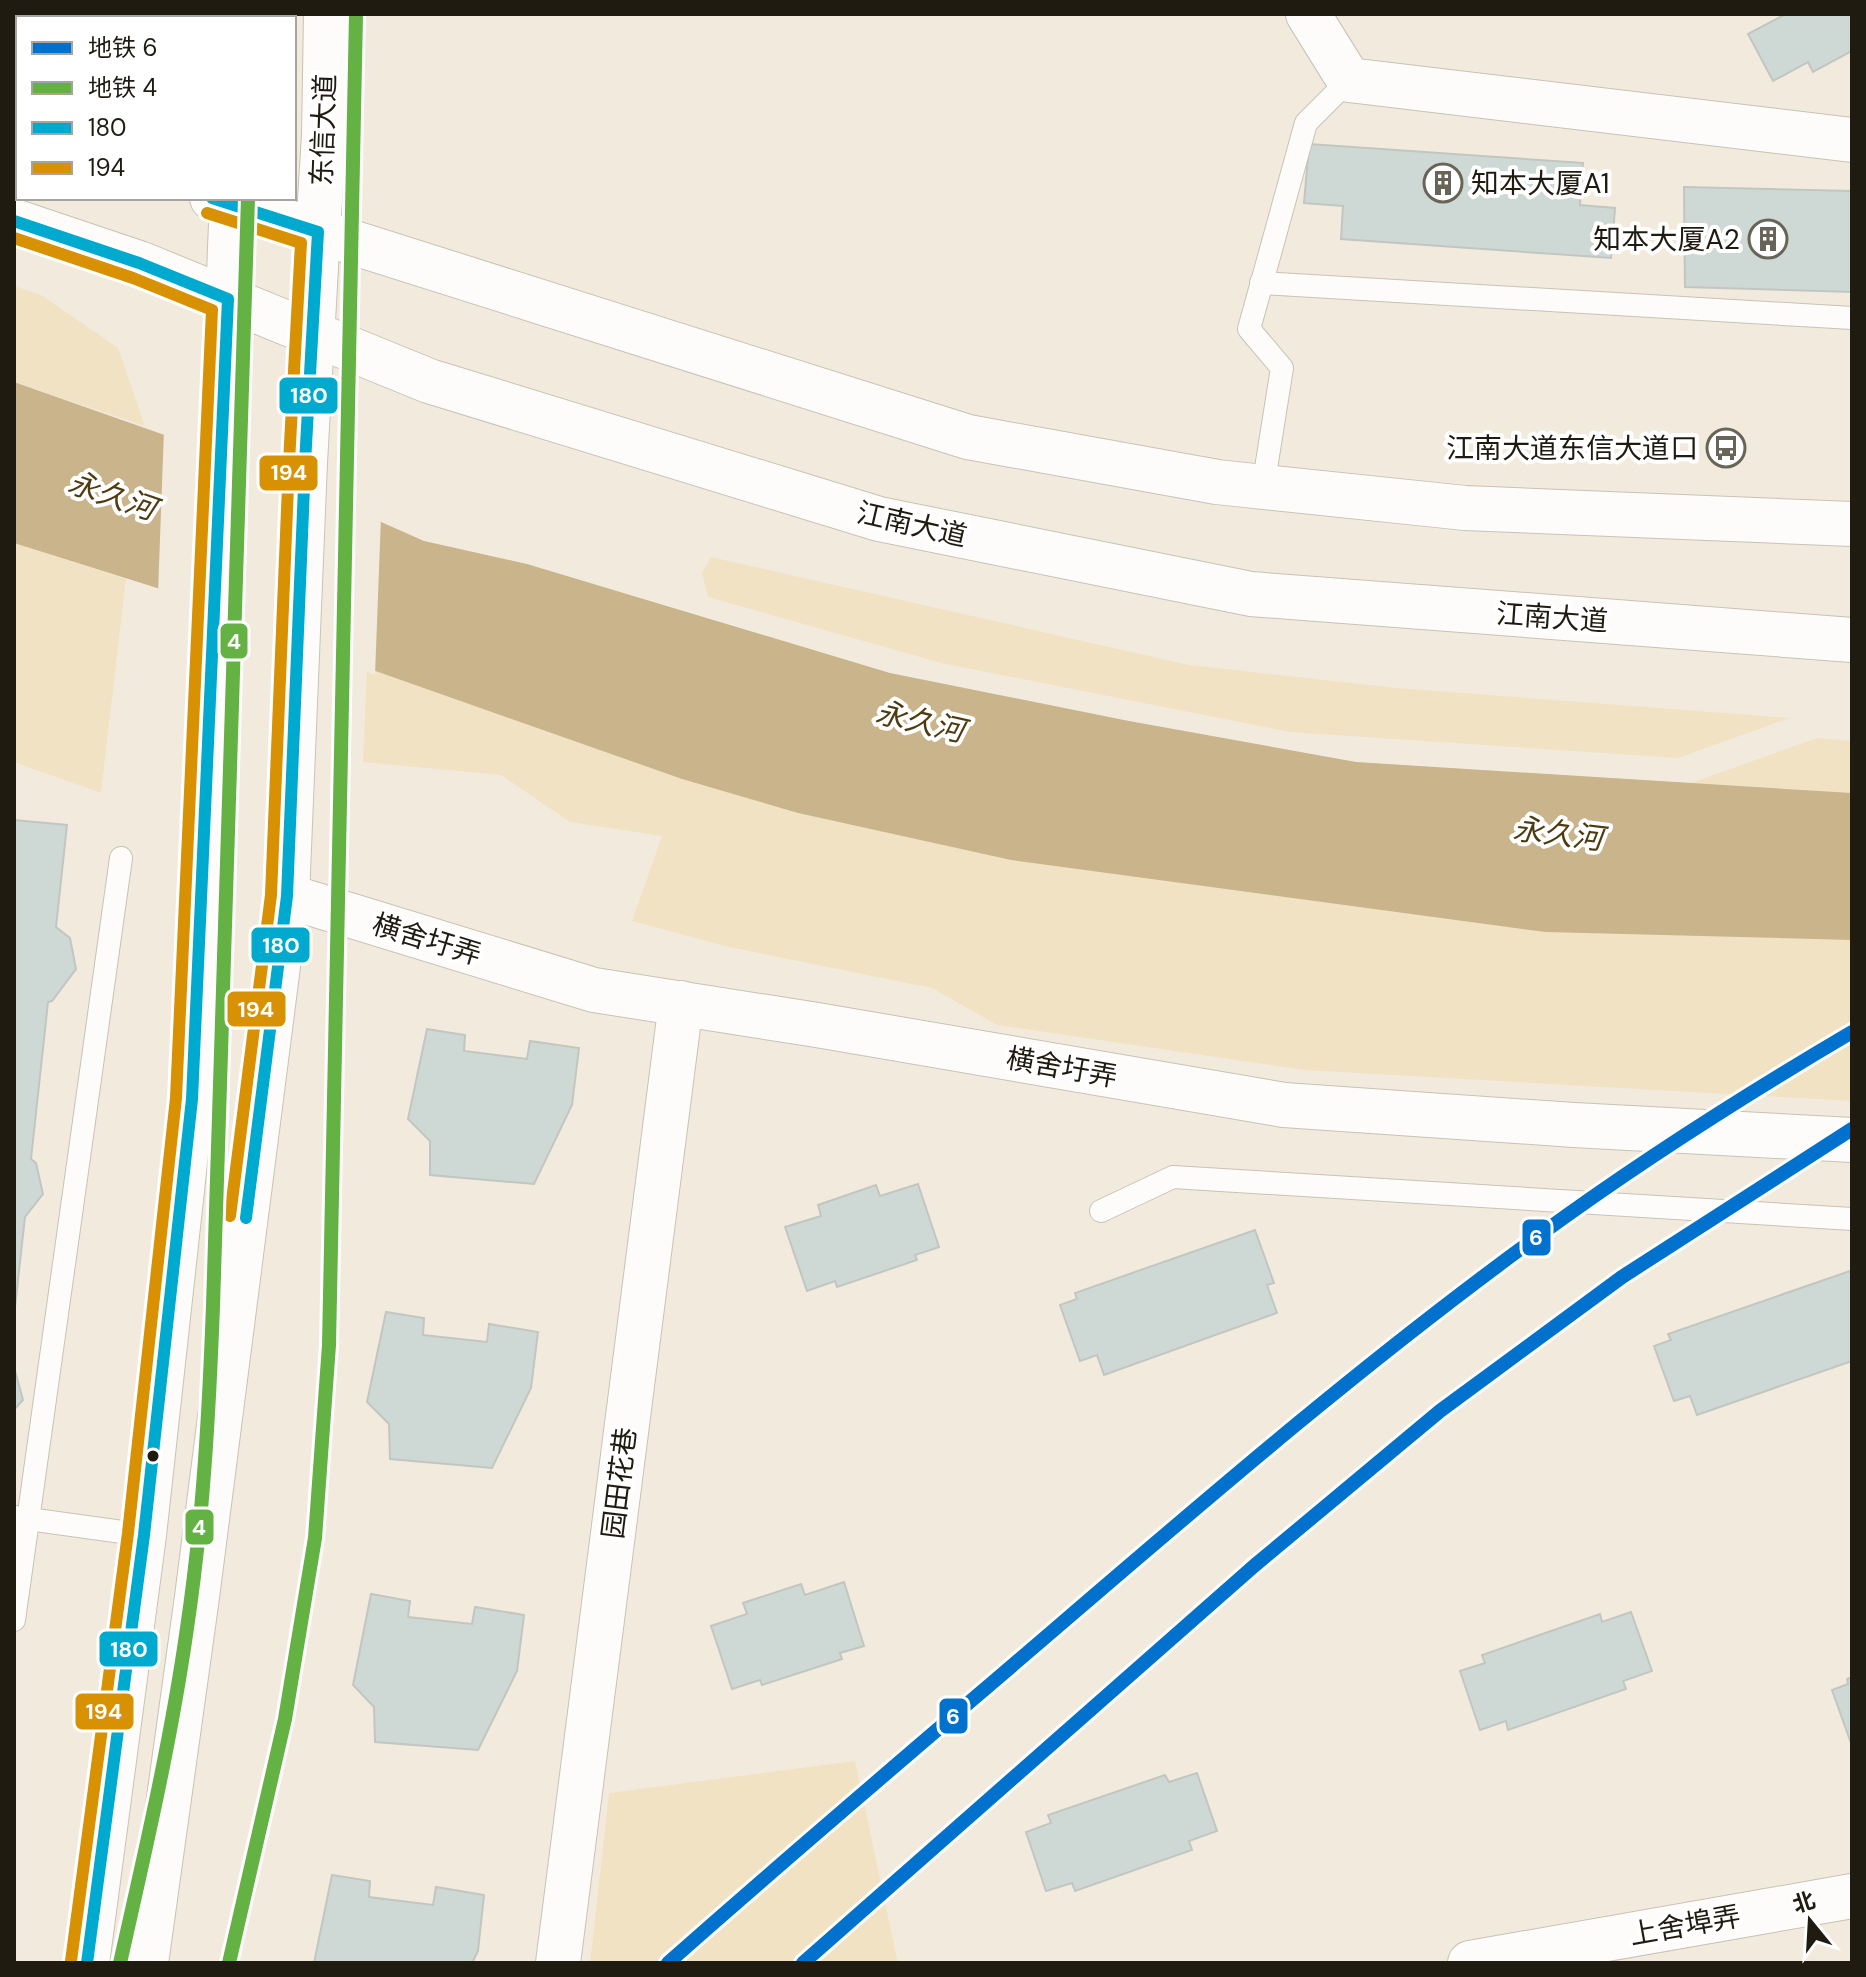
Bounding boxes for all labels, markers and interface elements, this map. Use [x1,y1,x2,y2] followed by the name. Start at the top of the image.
[16,16,296,200] legend
[88,32,157,63] text: 地铁 6
[88,72,157,103] text: 地铁 4
[303,73,344,187] street label: 东信大道
[88,112,127,143] text: 180
[88,152,125,183] text: 194
[1422,162,1464,204] building icon: 知本大厦A1
[1471,165,1610,202] place label: 知本大厦A1
[1747,218,1789,260] building icon: 知本大厦A2
[1593,221,1740,258] place label: 知本大厦A2
[278,376,339,415] line badge: 180
[290,381,328,410] text: 180
[1705,427,1747,469] bus stop icon: 江南大道东信大道口
[1446,430,1698,467] place label: 江南大道东信大道口
[258,454,319,492] line badge: 194
[271,458,307,487] text: 194
[63,462,166,530] water label: 永久河
[853,494,971,555] street label: 江南大道
[1495,595,1609,640] street label: 江南大道
[219,622,249,660] line badge: 4
[227,627,241,656] text: 4
[872,692,973,752] water label: 永久河
[1511,809,1610,859] water label: 永久河
[368,905,486,974] street label: 横舍圩弄
[250,926,311,964] line badge: 180
[262,931,300,960] text: 180
[226,990,287,1028] line badge: 194
[238,995,274,1024] text: 194
[1004,1040,1120,1095] street label: 横舍圩弄
[1521,1218,1552,1257] line badge: 6
[1529,1223,1543,1252] text: 6
[594,1425,645,1541] street label: 园田花巷
[145,1448,161,1464] unlabelled marker
[184,1508,215,1546] line badge: 4
[192,1513,206,1542] text: 4
[98,1630,159,1668] line badge: 180
[110,1635,148,1664] text: 180
[74,1692,135,1731] line badge: 194
[86,1697,122,1726] text: 194
[938,1697,969,1735] line badge: 6
[946,1702,960,1731] text: 6
[1770,1881,1850,1961] north arrow
[1789,1885,1819,1920] text: 北
[1627,1898,1743,1953] street label: 上舍埠弄

